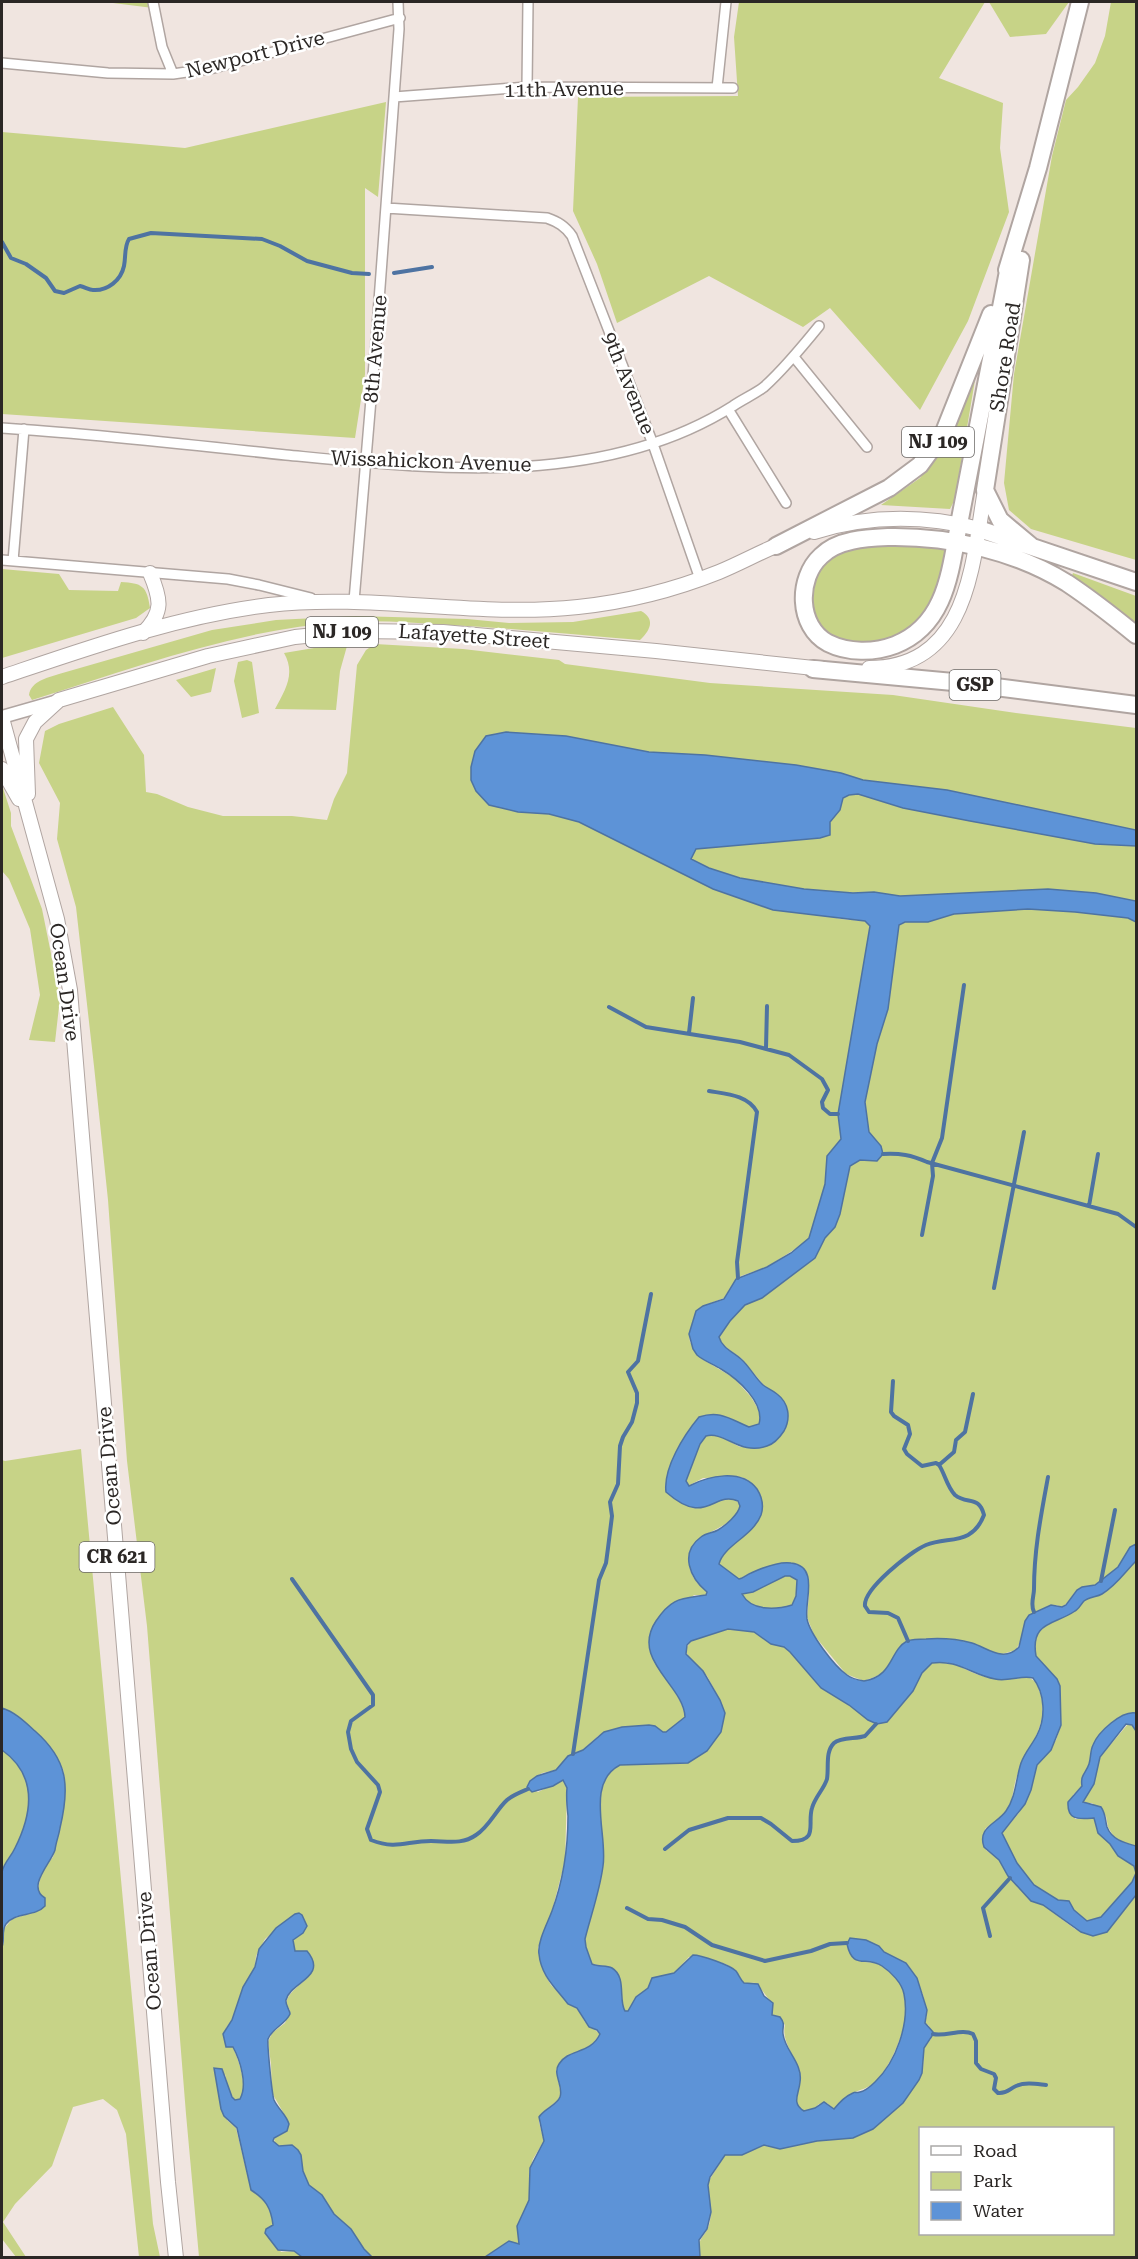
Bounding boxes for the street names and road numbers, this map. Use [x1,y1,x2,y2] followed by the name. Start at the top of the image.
[183,25,327,83] street label: Newport Drive
[504,76,624,102] street label: 11th Avenue
[358,294,392,404] street label: 8th Avenue
[984,300,1026,414] street label: Shore Road
[598,328,660,438] street label: 9th Avenue
[902,427,974,457] road number: NJ 109
[330,446,532,476] street label: Wissahickon Avenue
[306,617,378,647] road number: NJ 109
[397,619,551,653] street label: Lafayette Street
[950,670,1000,700] road number: GSP
[45,921,85,1043] street label: Ocean Drive
[92,1406,126,1526] street label: Ocean Drive
[80,1542,154,1572] road number: CR 621
[132,1891,166,2011] street label: Ocean Drive

